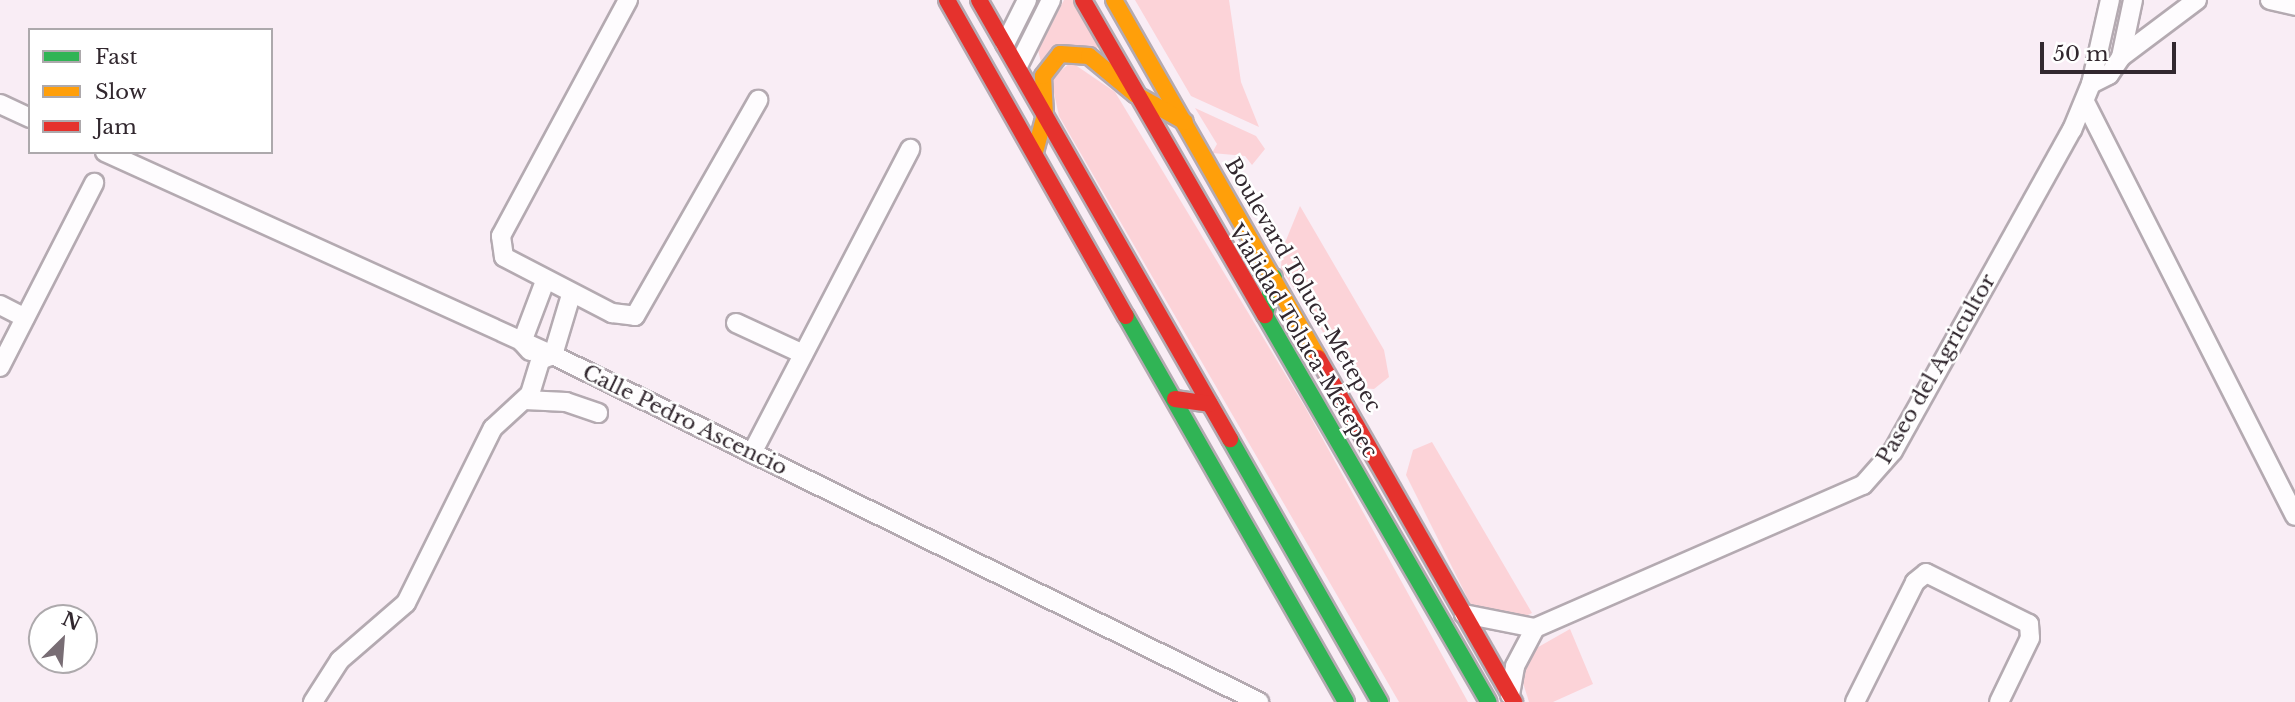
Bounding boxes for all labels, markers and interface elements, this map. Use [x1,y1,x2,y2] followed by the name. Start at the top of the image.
[28,28,273,154] legend
[2043,28,2180,72] scale bar
[2053,41,2108,67] text: 50 m
[95,44,137,70] text: Fast
[95,79,147,105] text: Slow
[95,114,137,140] text: Jam
[1220,153,1386,417] street label: Boulevard Toluca-Metepec
[1223,219,1383,463] street label: Vialidad Toluca-Metepec
[1871,269,2001,469] street label: Paseo del Agricultor
[578,359,792,481] street label: Calle Pedro Ascencio
[28,604,98,674] north arrow
[58,607,84,636] text: N

